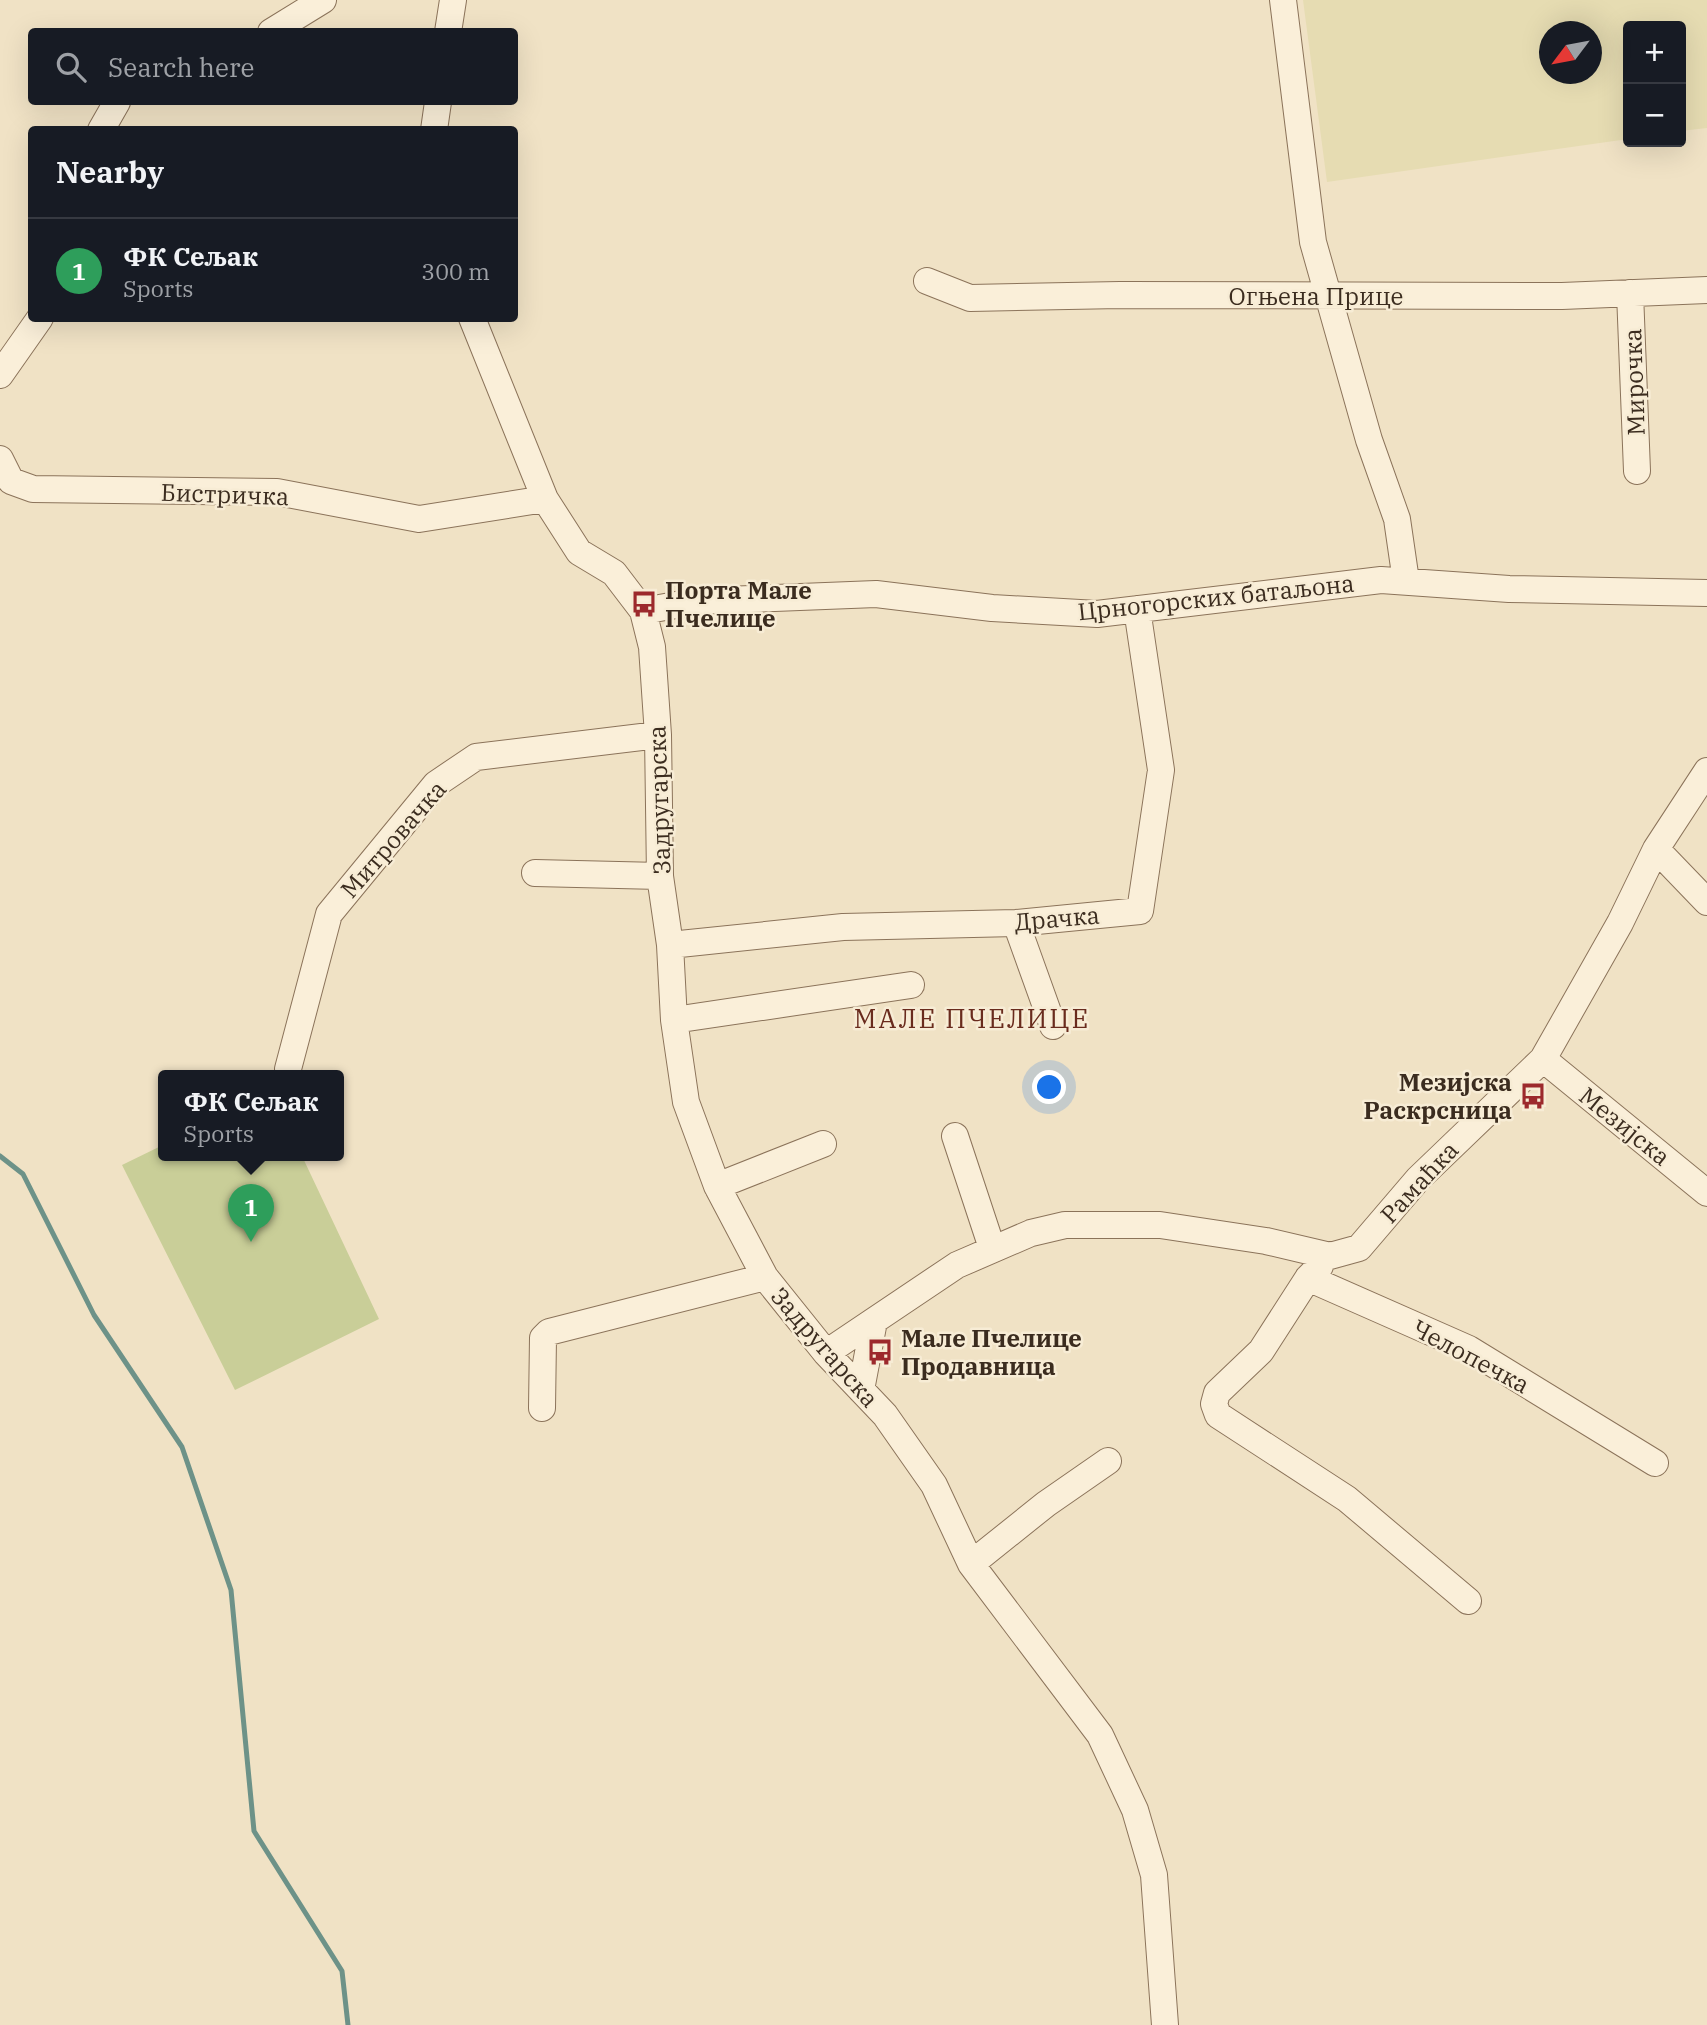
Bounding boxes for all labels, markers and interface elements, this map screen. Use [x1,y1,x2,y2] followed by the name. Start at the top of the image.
[1539,21,1602,84] north arrow
[1623,21,1686,147] map controls
[1623,21,1686,84] button: +
[28,28,518,105] search box
[52,48,90,86] icon: search
[108,50,254,84] text: Search here
[1623,84,1686,147] button: −
[56,152,164,191] text: Nearby
[123,239,258,273] text: ФК Сељак
[72,256,86,286] text: 1
[421,256,490,286] text: 300 m
[123,273,193,303] text: Sports
[1229,280,1403,312] street label: Огњена Прице
[1616,328,1652,436] street label: Мирочка
[160,476,290,512] street label: Бистричка
[1076,567,1356,627] street label: Црногорских батаљона
[665,574,812,634] place label: Порта Мале Пчелице
[629,589,659,619] bus stop icon: Порта Мале Пчелице
[640,725,678,875] street label: Задругарска
[333,774,453,904] street label: Митровачка
[1013,898,1101,938] street label: Драчка
[854,1001,1090,1035] district label: МАЛЕ ПЧЕЛИЦЕ
[1364,1066,1512,1126] place label: Мезијска Раскрсница
[158,1070,344,1161] popup
[1032,1070,1066,1104] your location
[1573,1079,1677,1173] street label: Мезијска
[1518,1081,1548,1111] bus stop icon: Мезијска Раскрсница
[184,1084,318,1118] text: ФК Сељак
[184,1118,254,1148] text: Sports
[1373,1134,1465,1230] street label: Рамаћка
[228,1184,274,1242] pin: 1
[764,1280,886,1414] street label: Задругарска
[1407,1312,1535,1400] street label: Челопечка
[901,1322,1082,1382] place label: Мале Пчелице Продавница
[865,1337,895,1367] bus stop icon: Мале Пчелице Продавница

